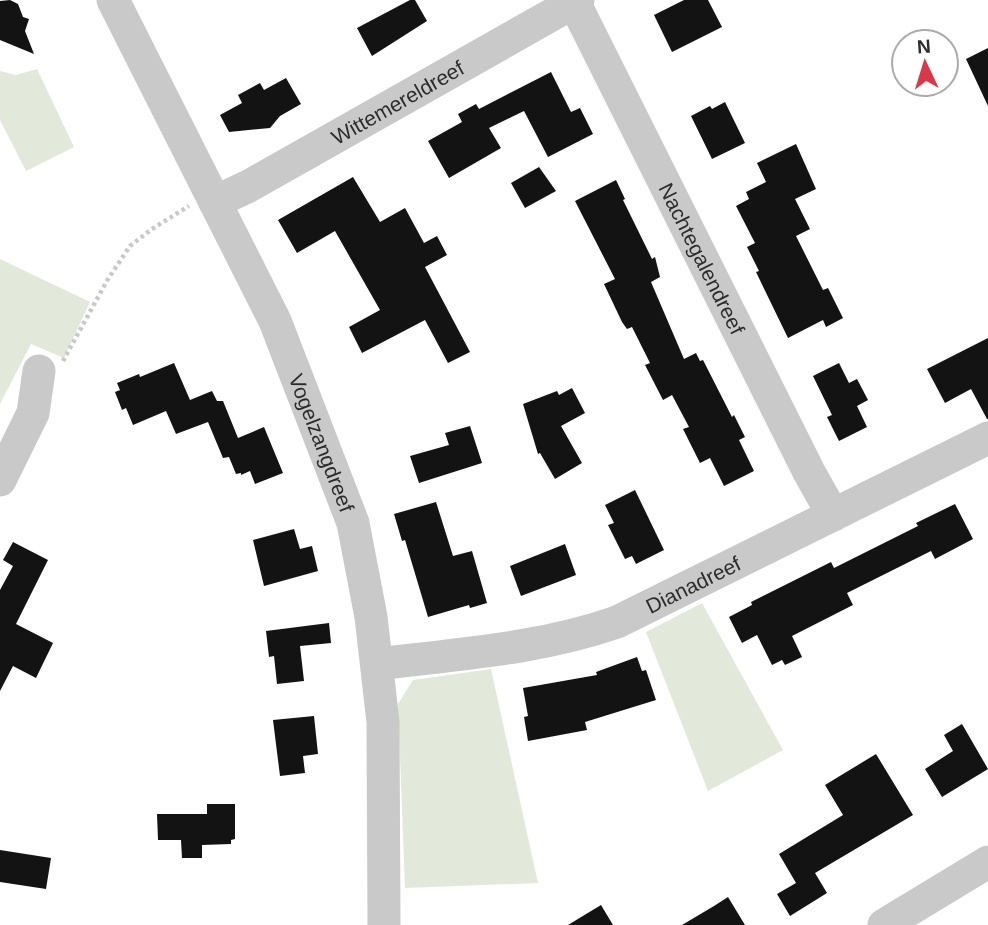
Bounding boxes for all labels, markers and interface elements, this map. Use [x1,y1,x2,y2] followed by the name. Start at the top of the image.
[890,28,960,98] north arrow
[916,36,931,57] text: N
[327,56,468,149] street label: Wittemereldreef
[655,179,750,338] street label: Nachtegalendreef
[285,370,359,515] street label: Vogelzangdreef
[642,551,744,617] street label: Dianadreef

